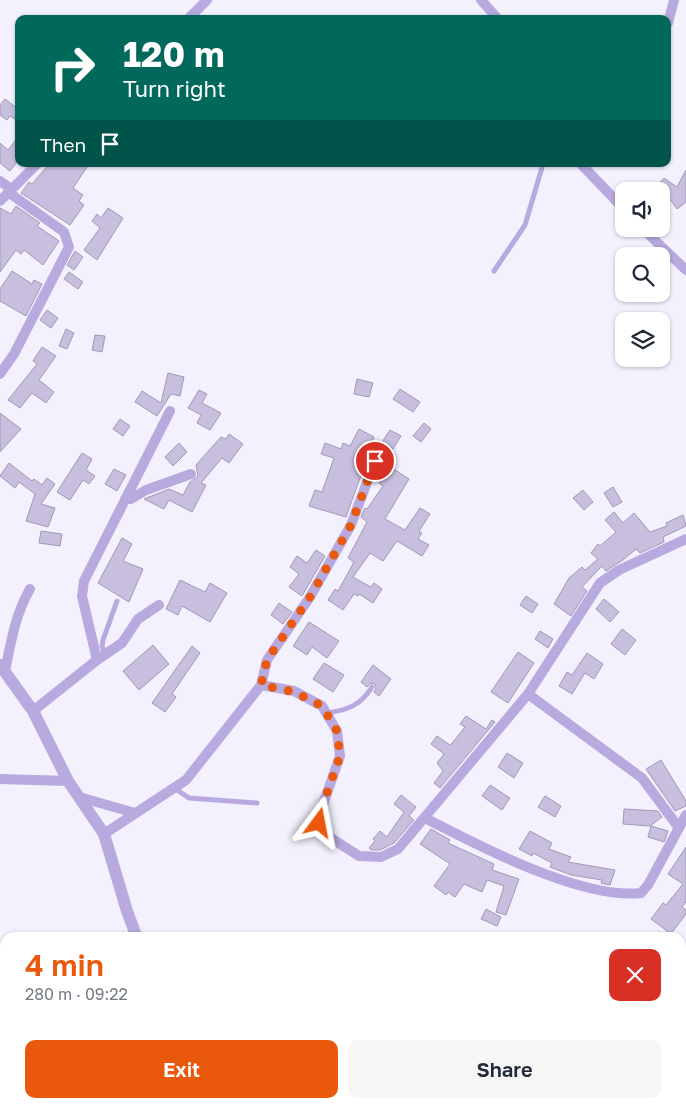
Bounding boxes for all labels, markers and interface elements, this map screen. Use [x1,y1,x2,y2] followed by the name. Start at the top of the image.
[123,33,225,75] text: 120 m
[40,35,105,100] icon: right
[123,75,226,102] text: Turn right
[96,130,124,158] icon: arrive
[40,133,86,156] text: Then
[615,182,670,367] map controls
[615,182,670,237] button: sound
[615,247,670,302] button: search
[615,312,670,367] button: layers
[354,440,396,482] pin
[361,447,389,475] icon: arrive
[292,796,344,848] position arrow
[25,947,104,983] text: 4 min
[609,949,661,1001] button: close
[25,984,128,1004] text: 280 m · 09:22
[25,1040,338,1098] button: Exit
[348,1040,661,1098] button: Share

